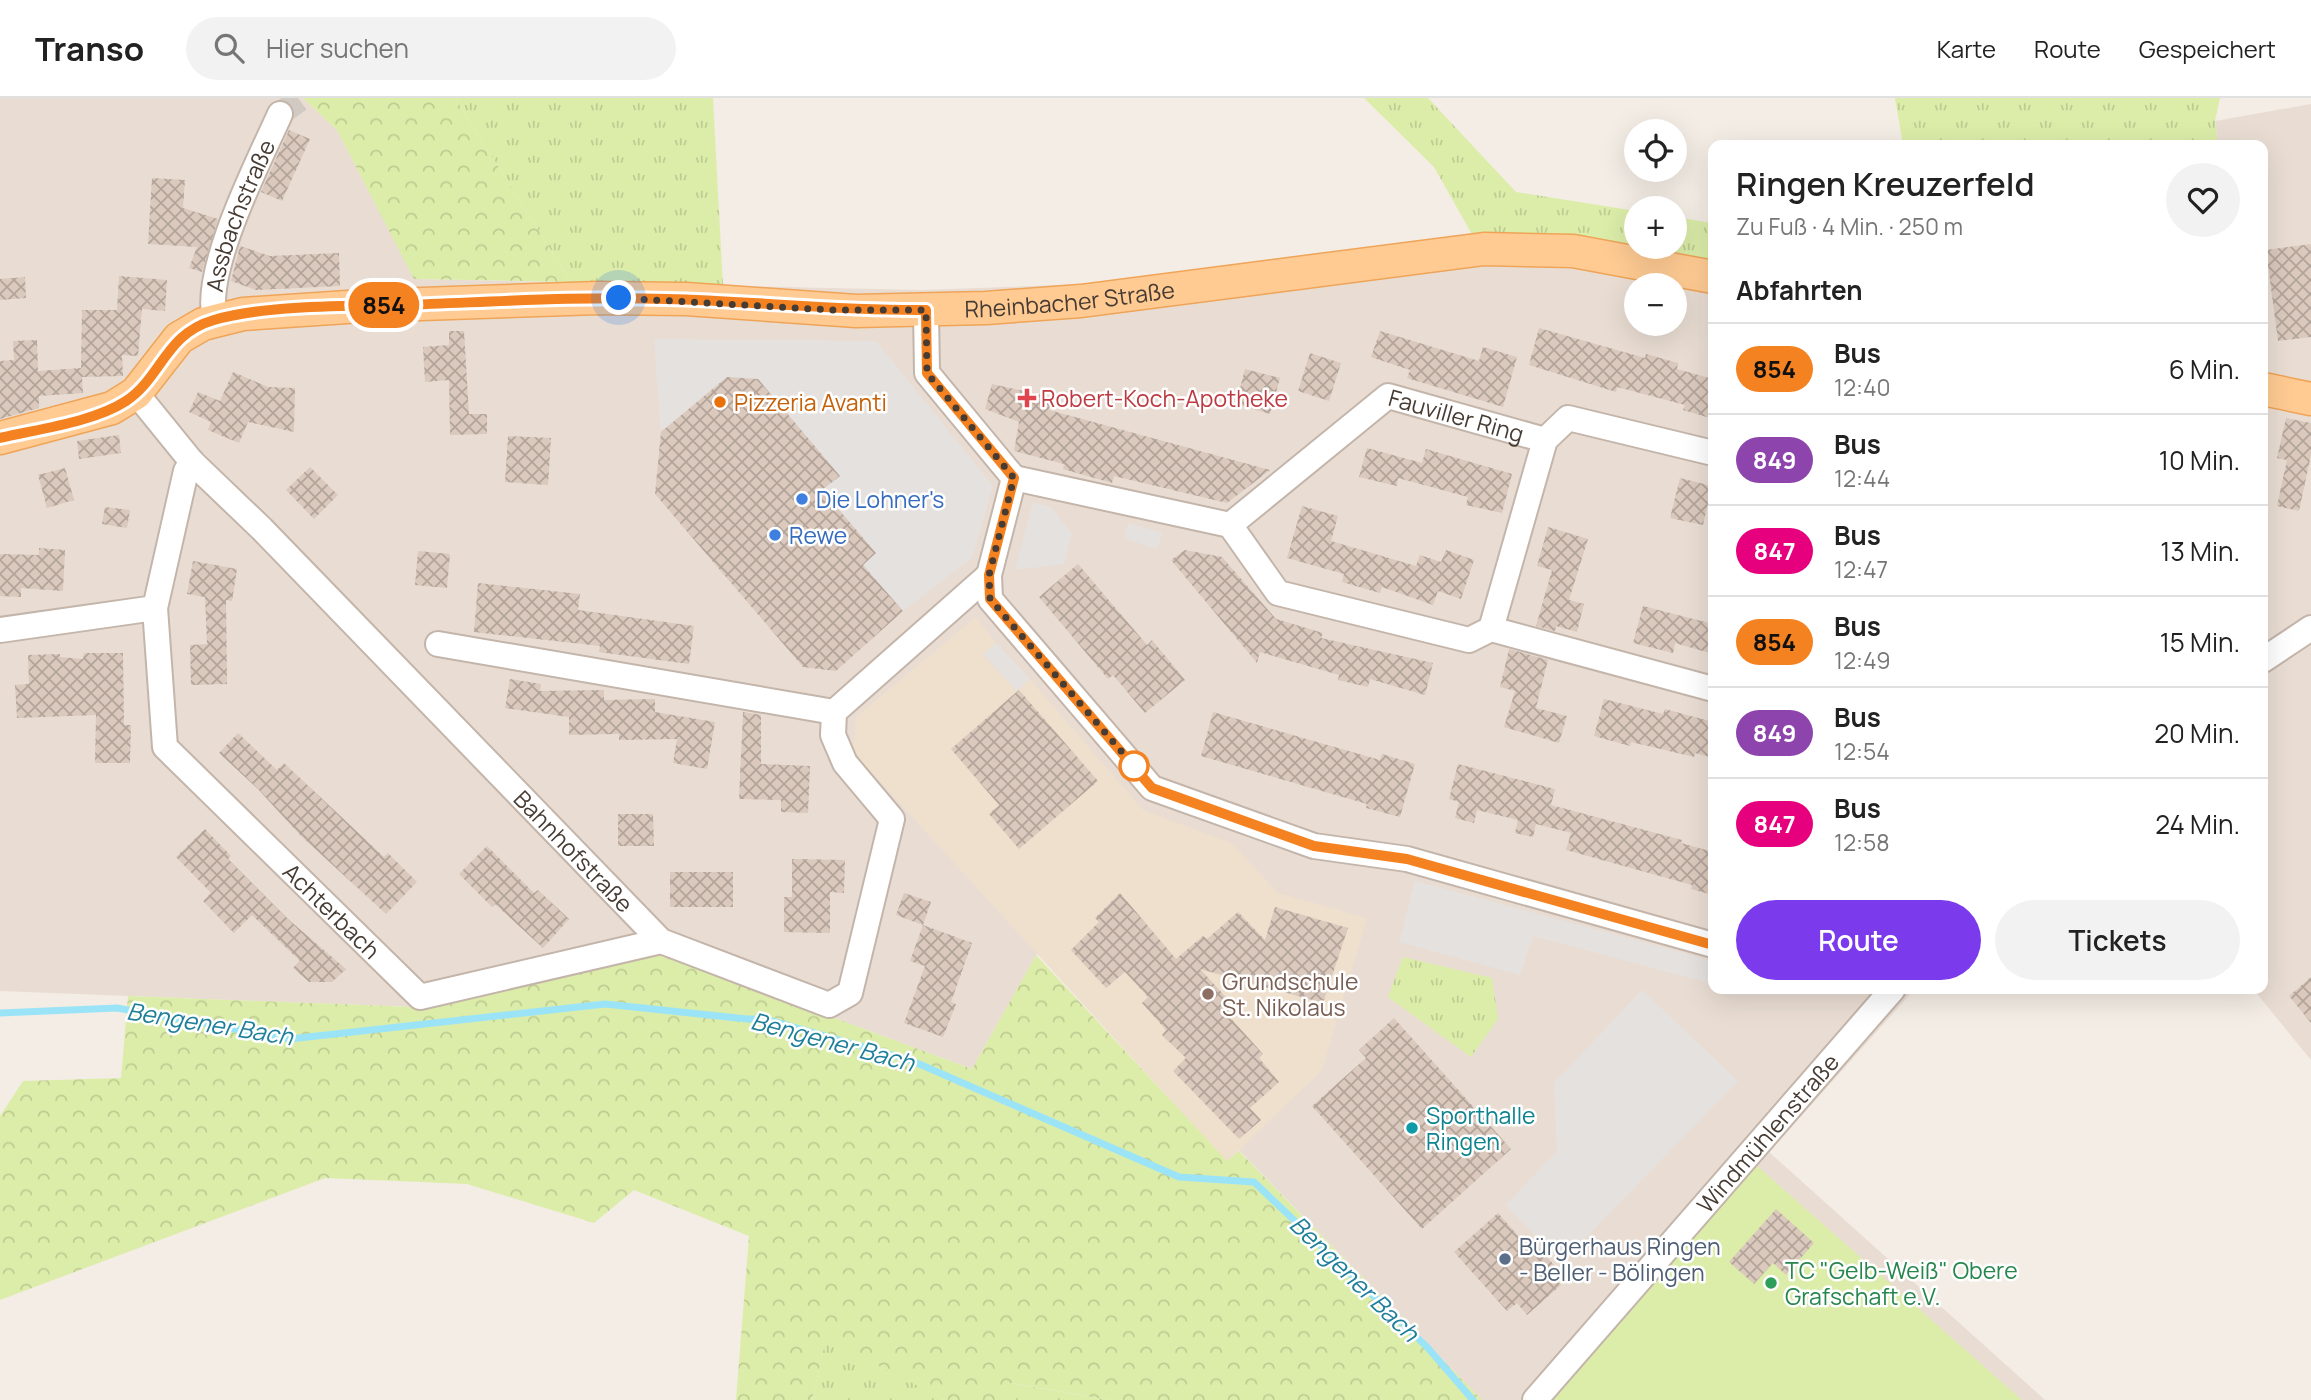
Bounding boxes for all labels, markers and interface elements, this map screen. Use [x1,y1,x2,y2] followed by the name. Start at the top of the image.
[186,17,676,80] search box
[35,26,144,71] text: Transo
[210,29,248,67] icon: search
[266,30,409,66] text: Hier suchen
[1937,32,1996,65] text: Karte
[2034,32,2101,65] text: Route
[2139,32,2276,65] text: Gespeichert
[1624,119,1687,336] map controls
[1624,119,1687,182] button: locate
[198,134,282,294] street label: Assbachstraße
[1736,161,2035,206] text: Ringen Kreuzerfeld
[2166,163,2240,237] button: heart
[1624,196,1687,259] button: +
[1736,210,1963,242] text: Zu Fuß · 4 Min. · 250 m
[1736,272,1863,308] text: Abfahrten
[964,273,1177,324] street label: Rheinbacher Straße
[1624,273,1687,336] button: −
[601,280,636,315] your location
[344,282,424,328] line badge: 854
[362,288,406,321] text: 854
[1834,335,1881,371] text: Bus
[2169,351,2240,387] text: 6 Min.
[1753,352,1796,385] text: 854
[1834,371,1891,403] text: 12:40
[1385,381,1528,449] street label: Fauviller Ring
[1041,382,1288,414] place label: Robert-Koch-Apotheke
[734,386,887,418] place label: Pizzeria Avanti
[1019,390,1035,406] marker: Robert-Koch-Apotheke
[712,394,728,410] marker: Pizzeria Avanti
[1834,426,1881,462] text: Bus
[2159,442,2240,478] text: 10 Min.
[1753,443,1796,476] text: 849
[1834,462,1890,494] text: 12:44
[816,483,944,515] place label: Die Lohner's
[794,491,810,507] marker: Die Lohner's
[1834,517,1881,553] text: Bus
[789,519,847,551] place label: Rewe
[767,527,783,543] marker: Rewe
[2160,533,2240,569] text: 13 Min.
[1753,534,1796,567] text: 847
[1834,553,1888,585] text: 12:47
[1834,608,1881,644] text: Bus
[2160,624,2240,660] text: 15 Min.
[1753,625,1796,658] text: 854
[1834,644,1891,676] text: 12:49
[1834,699,1881,735] text: Bus
[2154,715,2240,751] text: 20 Min.
[1753,716,1796,749] text: 849
[1834,735,1890,767] text: 12:54
[1119,751,1149,781] unlabelled marker
[507,783,641,919] street label: Bahnhofstraße
[1834,790,1881,826] text: Bus
[2155,806,2240,842] text: 24 Min.
[1753,807,1796,840] text: 847
[1834,826,1890,858] text: 12:58
[276,856,387,966] street label: Achterbach
[1736,900,1981,980] button: Route
[1995,900,2240,980] button: Tickets
[1222,965,1358,1023] place label: Grundschule St. Nikolaus
[1200,986,1216,1002] marker: Grundschule St. Nikolaus
[125,994,296,1053] water label: Bengener Bach
[748,1003,919,1079] water label: Bengener Bach
[1689,1046,1846,1220] street label: Windmühlenstraße
[1426,1099,1536,1157] place label: Sporthalle Ringen
[1404,1120,1420,1136] marker: Sporthalle Ringen
[1283,1208,1427,1349] water label: Bengener Bach
[1519,1230,1721,1288] place label: Bürgerhaus Ringen - Beller - Bölingen
[1497,1251,1513,1267] marker: Bürgerhaus Ringen - Beller - Bölingen
[1785,1254,2018,1312] place label: TC "Gelb-Weiß" Obere Grafschaft e.V.
[1763,1275,1779,1291] marker: TC "Gelb-Weiß" Obere Grafschaft e.V.

